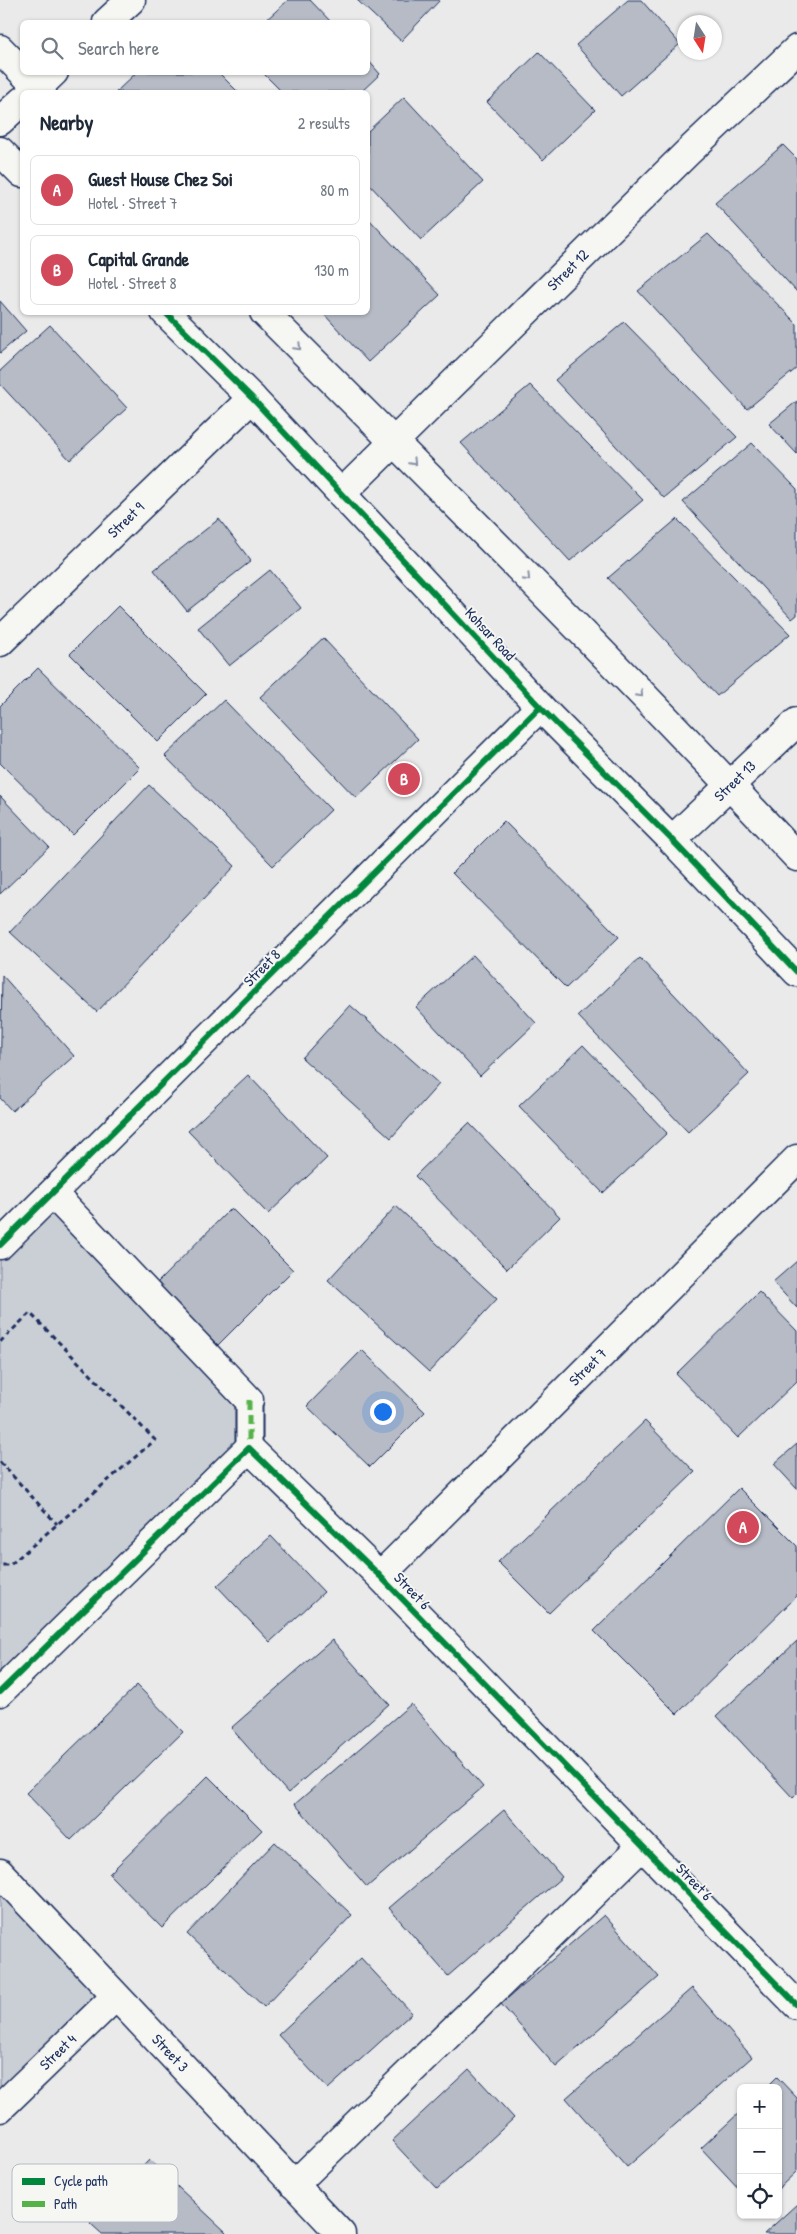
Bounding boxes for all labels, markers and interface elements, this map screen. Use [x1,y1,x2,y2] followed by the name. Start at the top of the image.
[677,15,722,60] north arrow
[20,20,370,75] search box
[38,34,66,62] icon: search
[78,35,159,61] text: Search here
[40,108,93,137] text: Nearby
[298,112,350,134] text: 2 results
[88,166,233,192] text: Guest House Chez Soi
[53,179,61,201] text: A
[320,179,349,201] text: 80 m
[88,192,177,214] text: Hotel · Street 7
[542,244,593,295] street label: Street 12
[88,246,189,272] text: Capital Grande
[53,259,61,281] text: B
[314,259,349,281] text: 130 m
[88,272,176,294] text: Hotel · Street 8
[292,341,301,350] one-way arrow
[407,456,416,465] one-way arrow
[103,497,149,542] street label: Street 9
[521,572,530,581] one-way arrow
[460,602,521,665] street label: Kohsar Road
[635,688,644,697] one-way arrow
[709,755,760,806] street label: Street 13
[388,760,420,798] pin: B
[238,944,285,991] street label: Street 8
[564,1343,611,1390] street label: Street 7
[370,1399,396,1425] your location
[727,1508,759,1546] pin: A
[389,1567,435,1614] street label: Street 6
[671,1858,717,1905] street label: Street 6
[35,2029,81,2074] street label: Street 4
[147,2029,194,2077] street label: Street 3
[737,2084,782,2219] map controls
[737,2084,782,2129] button: +
[737,2129,782,2174] button: −
[12,2164,178,2222] legend
[54,2171,108,2191] text: Cycle path
[737,2174,782,2219] button: locate
[54,2194,77,2213] text: Path

